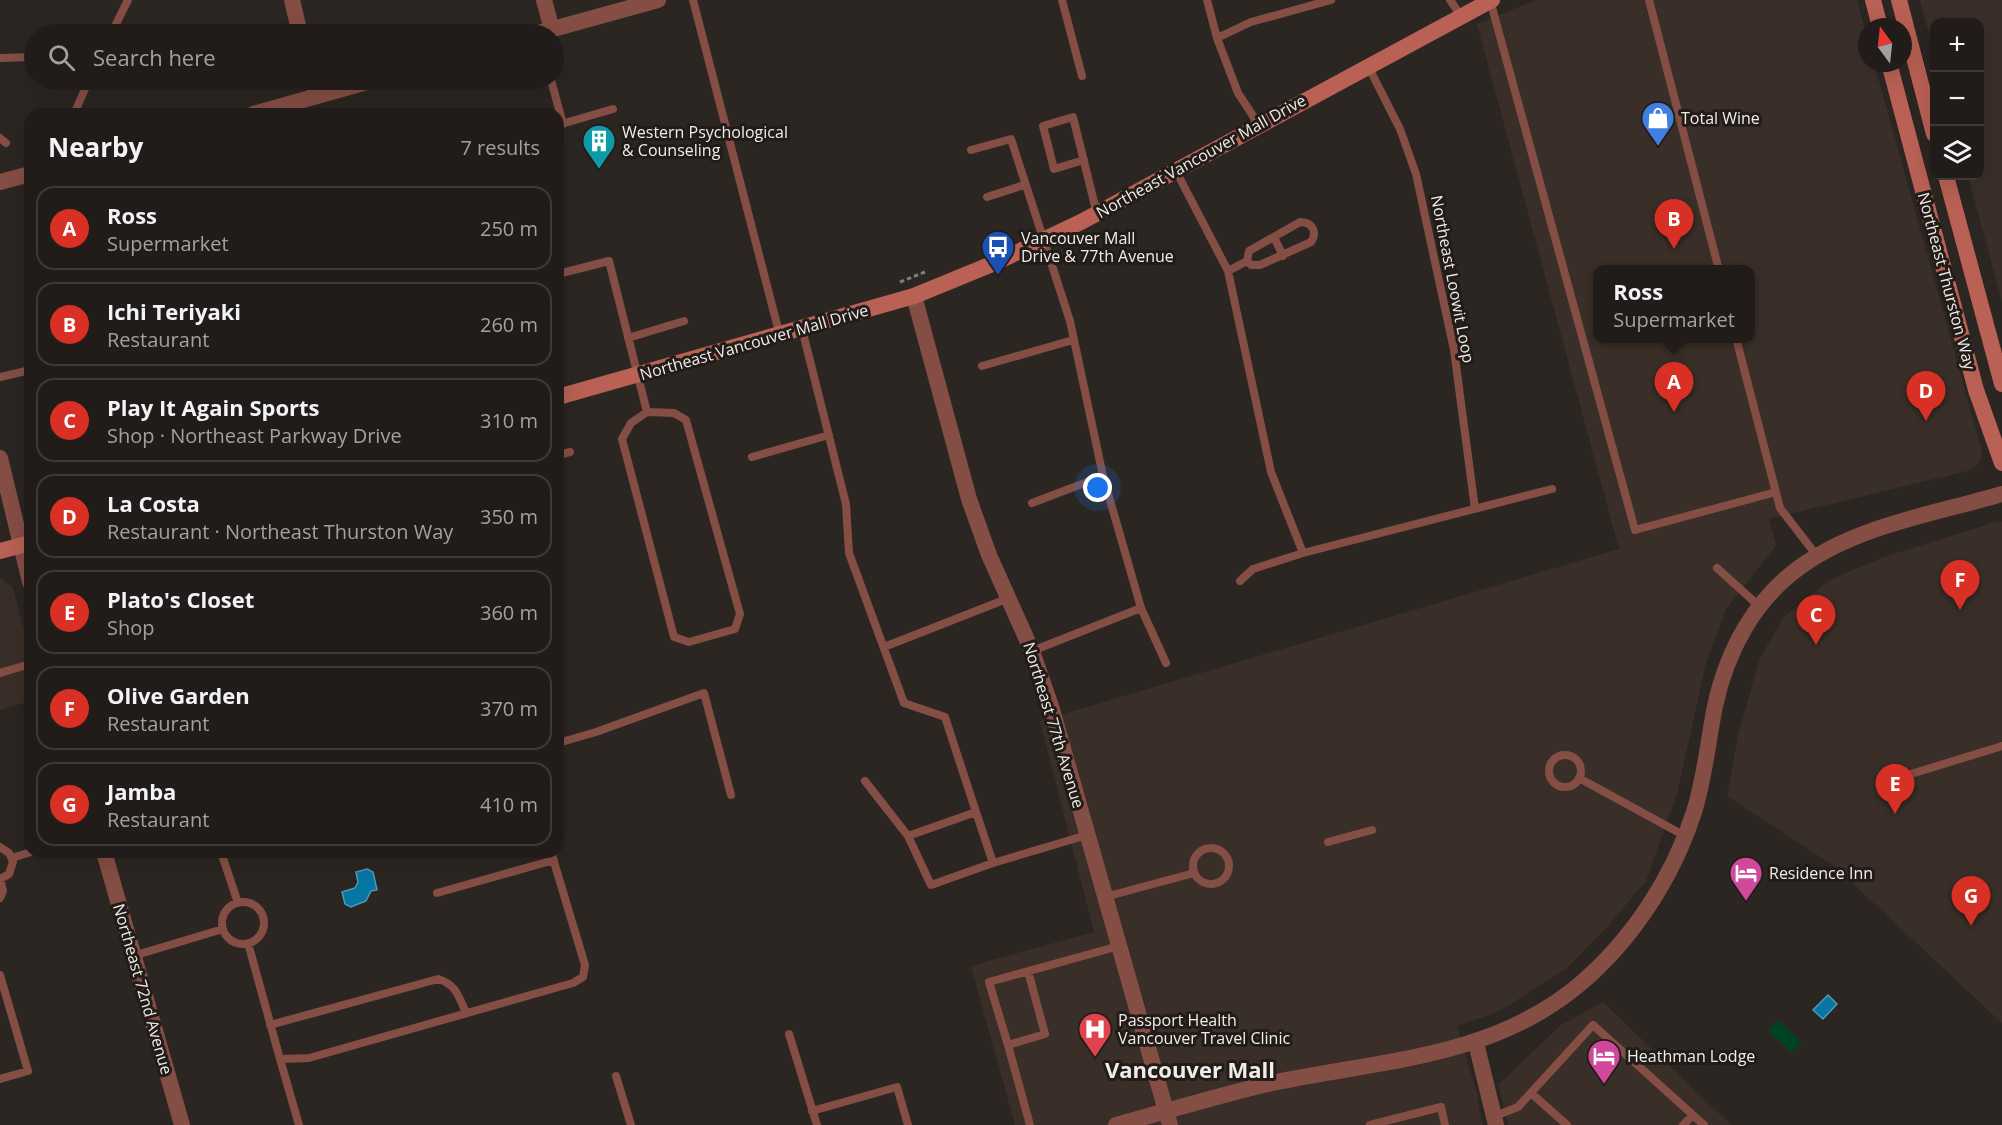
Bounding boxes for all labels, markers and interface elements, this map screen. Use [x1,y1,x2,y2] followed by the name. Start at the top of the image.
[1858,18,1912,72] north arrow
[1930,18,1984,180] map controls
[1930,18,1984,72] button: +
[24,24,564,90] search box
[45,41,78,74] icon: search
[93,42,216,72] text: Search here
[1930,72,1984,126] button: −
[1092,89,1310,223] street label: Northeast Vancouver Mall Drive
[1640,100,1676,147] shop icon: Total Wine
[1681,107,1760,129] place label: Total Wine
[622,121,788,161] place label: Western Psychological & Counseling
[581,123,617,170] building icon: Western Psychological & Counseling
[1930,126,1984,180] button: layers
[48,129,143,165] text: Nearby
[460,134,540,161] text: 7 results
[1913,190,1982,373] street label: Northeast Thurston Way
[1426,193,1480,365] street label: Northeast Loowit Loop
[107,200,157,230] text: Ross
[1654,200,1694,249] pin: B
[63,215,76,242] text: A
[480,215,538,242] text: 250 m
[1021,227,1174,267] place label: Vancouver Mall Drive & 77th Avenue
[980,229,1016,276] bus stop icon: Vancouver Mall Drive & 77th Avenue
[107,230,229,257] text: Supermarket
[1593,265,1755,343] popup
[1613,276,1663,306] text: Ross
[107,296,241,326] text: Ichi Teriyaki
[637,299,871,385] street label: Northeast Vancouver Mall Drive
[1613,306,1735,333] text: Supermarket
[63,311,76,338] text: B
[480,311,538,338] text: 260 m
[107,326,209,353] text: Restaurant
[1654,362,1694,412] pin: A
[1906,372,1946,421] pin: D
[107,392,320,422] text: Play It Again Sports
[63,407,76,434] text: C
[480,407,538,434] text: 310 m
[107,422,402,449] text: Shop · Northeast Parkway Drive
[1083,473,1112,502] your location
[107,488,200,518] text: La Costa
[62,503,77,530] text: D
[480,503,538,530] text: 350 m
[107,518,453,545] text: Restaurant · Northeast Thurston Way
[1940,560,1980,610] pin: F
[107,584,254,614] text: Plato's Closet
[1796,596,1836,645] pin: C
[64,599,75,626] text: E
[480,599,538,626] text: 360 m
[107,614,155,641] text: Shop
[1018,639,1090,811] street label: Northeast 77th Avenue
[107,680,250,710] text: Olive Garden
[64,695,75,722] text: F
[480,695,538,722] text: 370 m
[107,710,209,737] text: Restaurant
[1876,764,1914,814] pin: E
[107,776,176,806] text: Jamba
[62,791,77,818] text: G
[480,791,538,818] text: 410 m
[107,806,209,833] text: Restaurant
[1728,855,1764,902] hotel icon: Residence Inn
[1769,862,1873,884] place label: Residence Inn
[1952,876,1990,926] pin: G
[108,901,178,1077] street label: Northeast 72nd Avenue
[1118,1009,1290,1049] place label: Passport Health Vancouver Travel Clinic
[1077,1011,1113,1058] hospital icon: Passport Health Vancouver Travel Clinic
[1586,1038,1622,1085] hotel icon: Heathman Lodge
[1627,1045,1755,1067] place label: Heathman Lodge
[1105,1054,1275,1084] district label: Vancouver Mall

